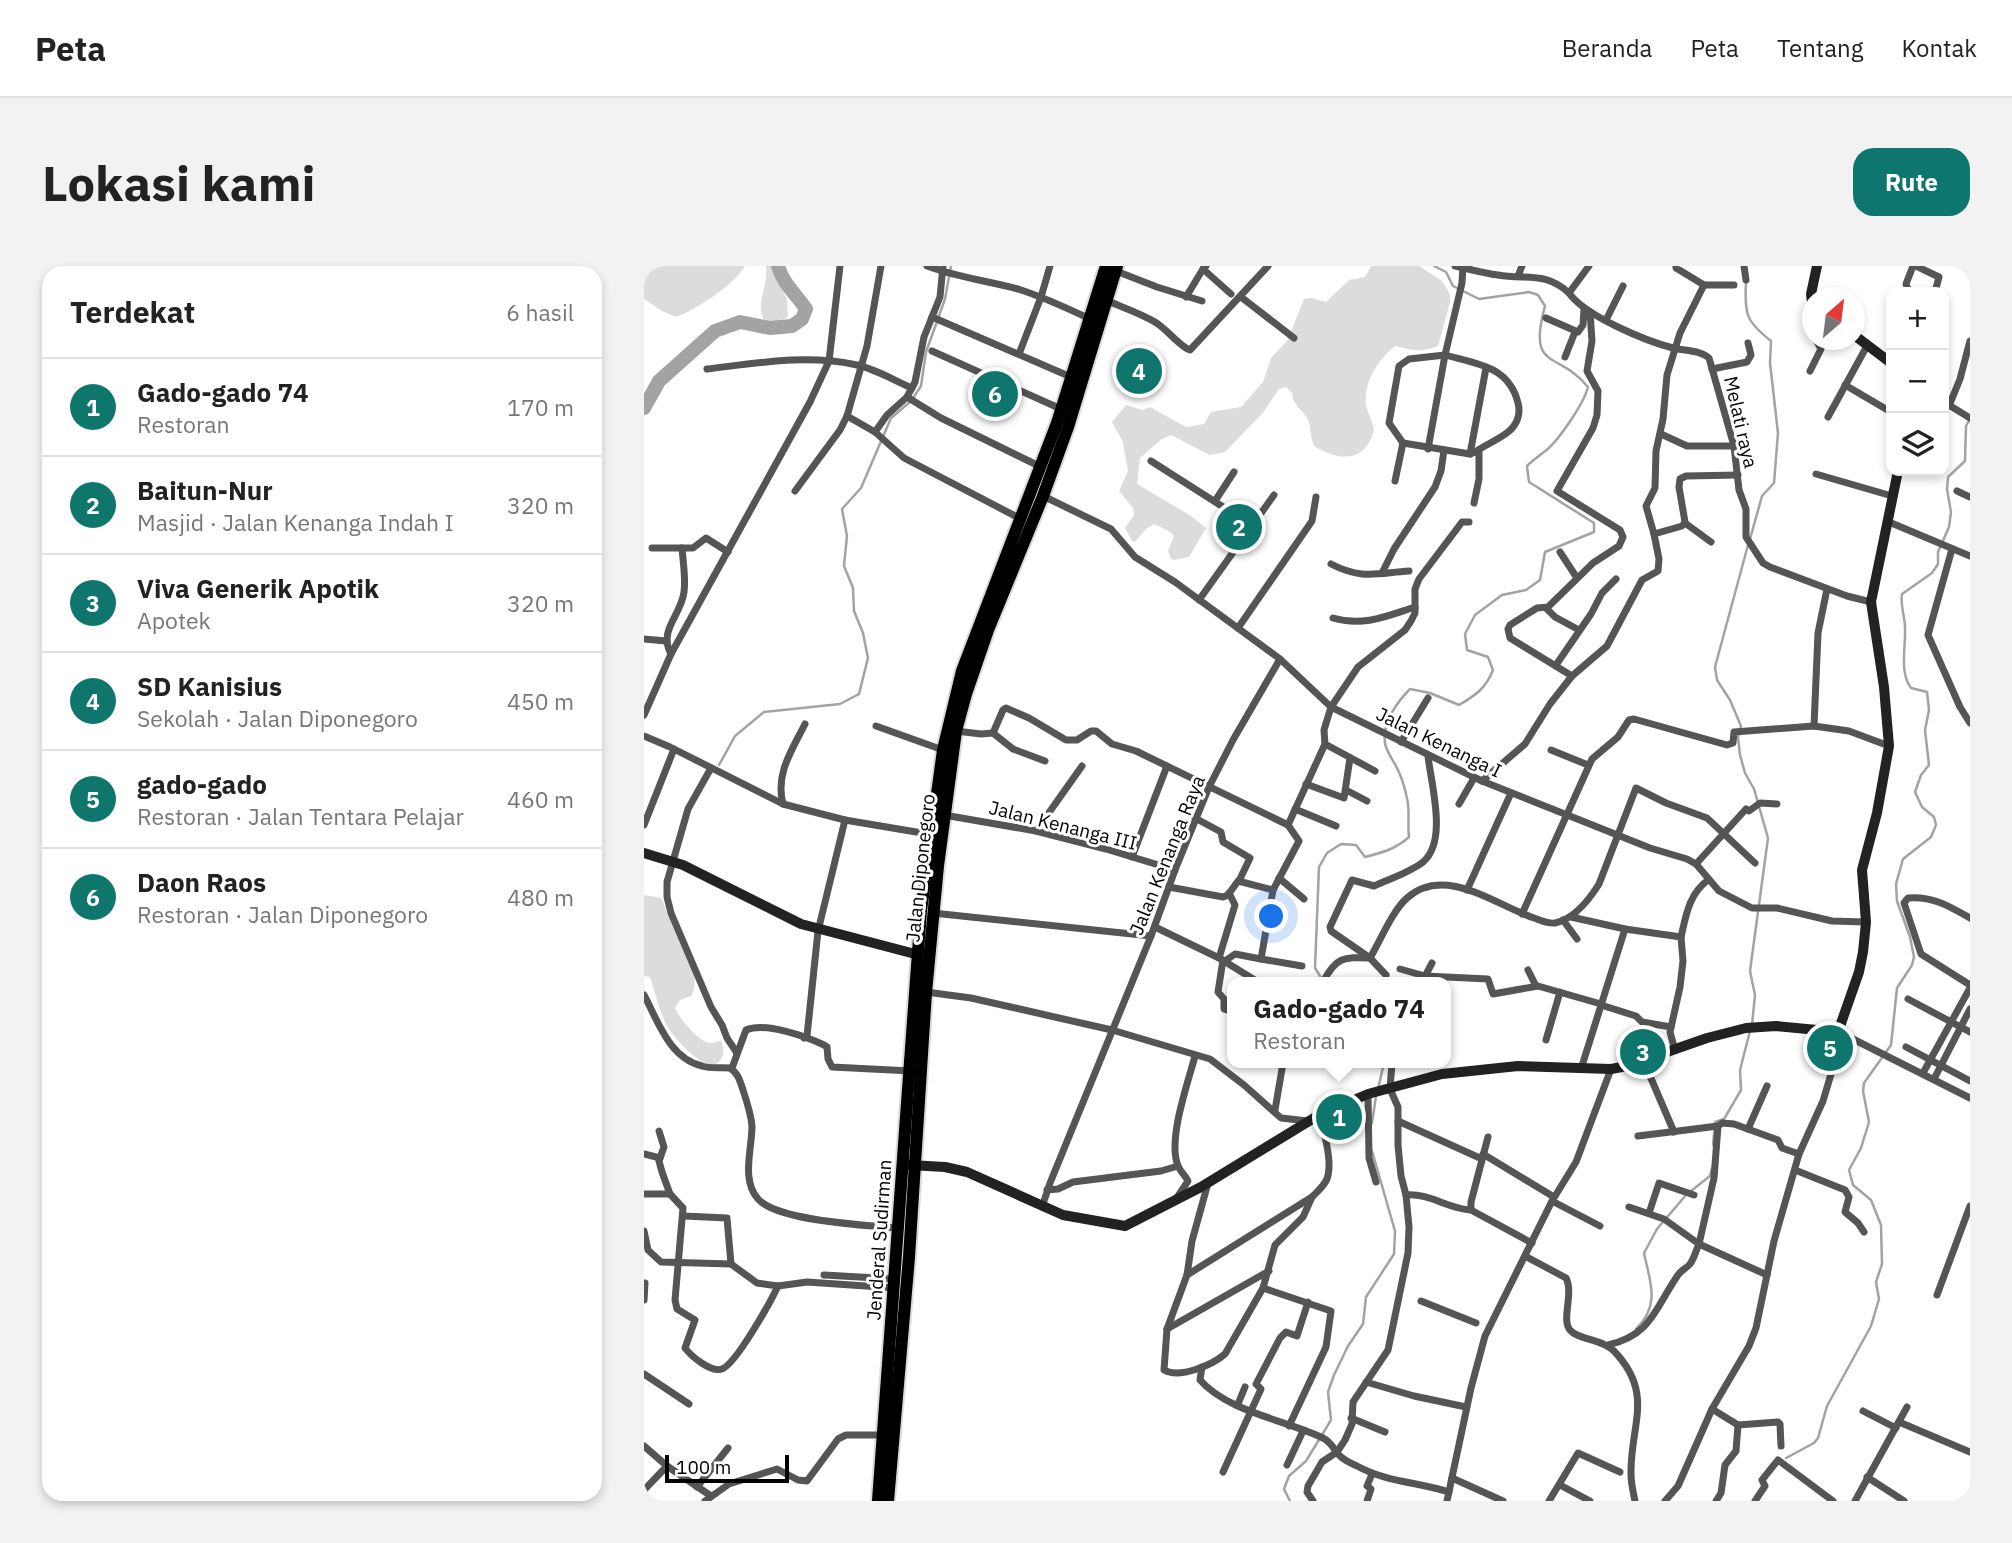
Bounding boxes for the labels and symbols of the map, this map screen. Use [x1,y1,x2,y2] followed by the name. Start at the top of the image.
[1802,287,1865,350] north arrow
[1116,345,1162,397] pin: 4
[972,368,1018,420] pin: 6
[1719,374,1763,470] street label: Melati raya
[1216,501,1262,553] pin: 2
[1372,701,1506,783] street label: Jalan Kenanga I
[1124,772,1210,938] street label: Jalan Kenanga Raya
[900,793,940,943] street label: Jalan Diponegoro
[987,795,1139,855] street label: Jalan Kenanga III
[1254,899,1288,933] your location
[1807,1022,1853,1074] pin: 5
[1620,1026,1666,1078] pin: 3
[1316,1091,1362,1143] pin: 1
[861,1159,897,1321] street label: Jenderal Sudirman
[665,1452,789,1484] scale bar

